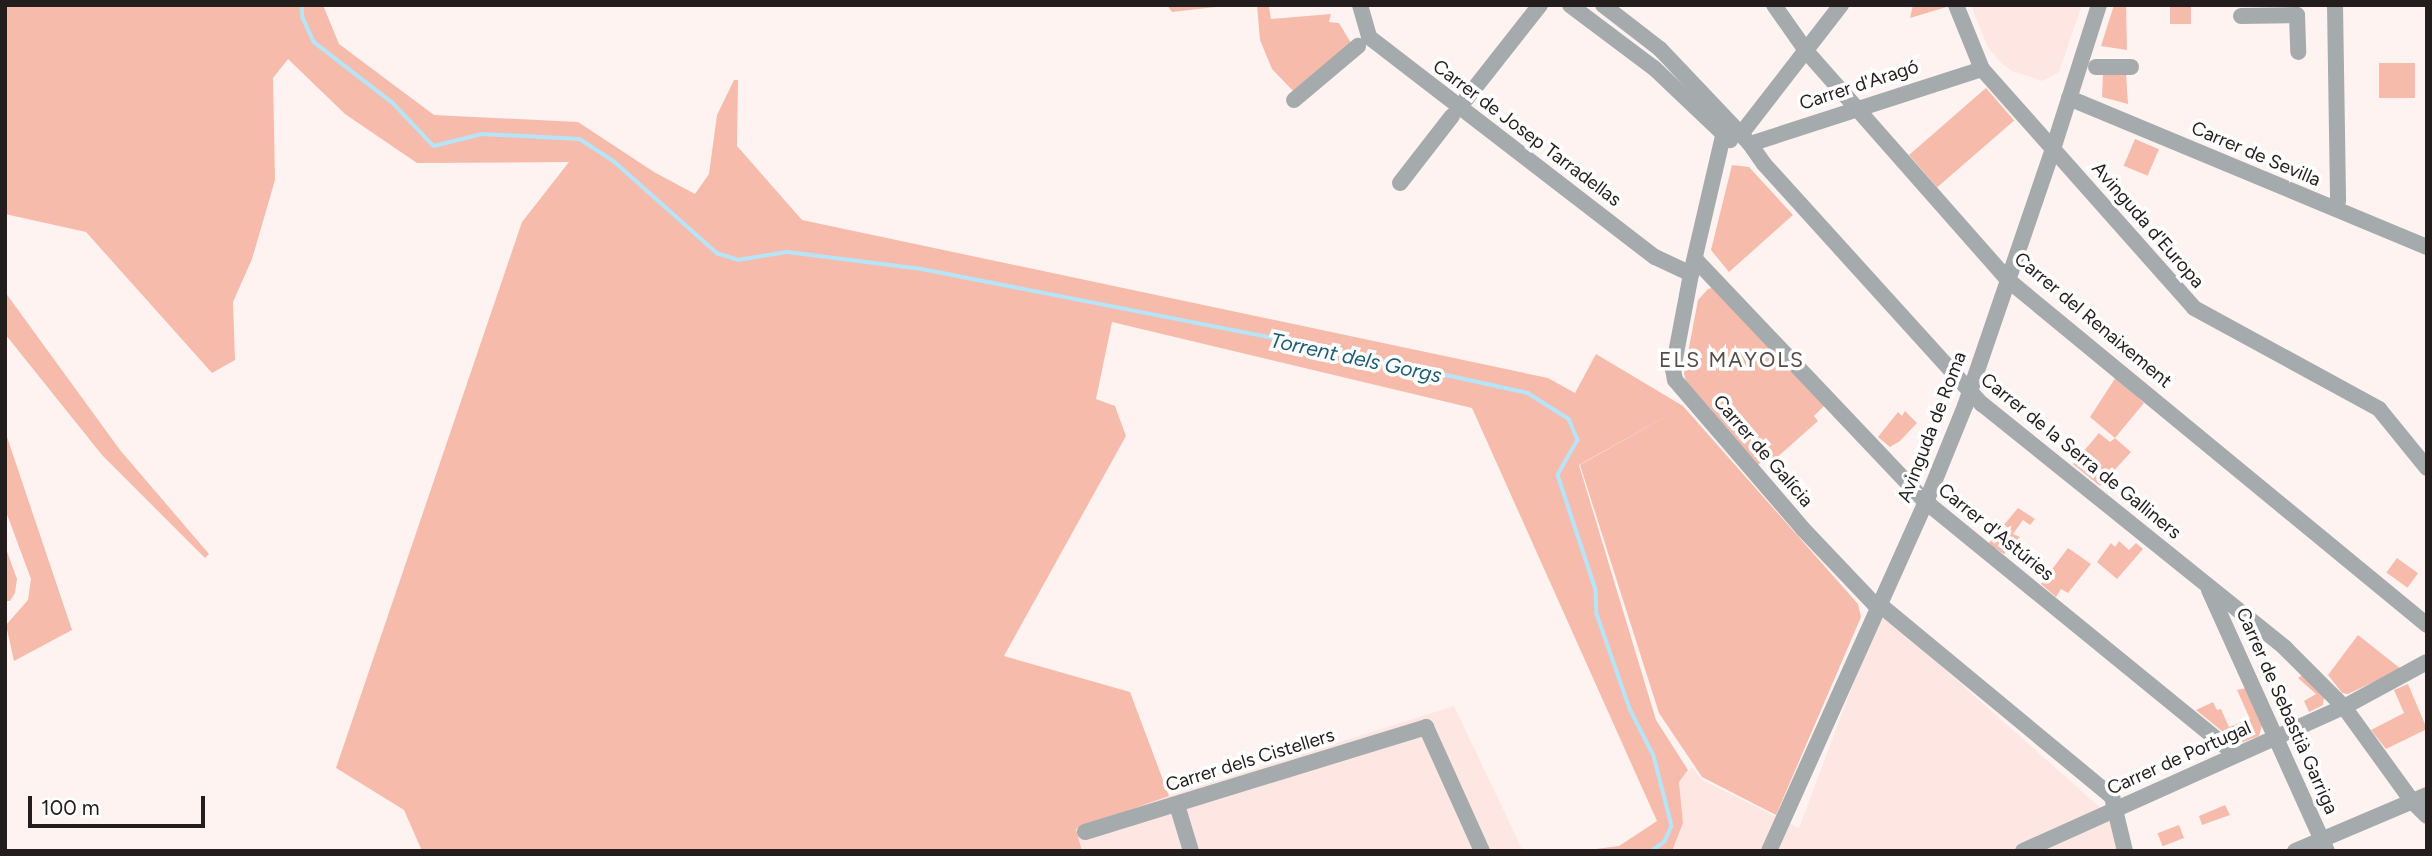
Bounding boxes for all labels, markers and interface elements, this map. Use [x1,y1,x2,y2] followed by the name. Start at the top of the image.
[1428,55,1626,211] street label: Carrer de Josep Tarradellas
[1797,55,1921,115] street label: Carrer d'Aragó
[2188,117,2324,191] street label: Carrer de Sevilla
[2087,157,2209,293] street label: Avinguda d'Europa
[2010,247,2176,393] street label: Carrer del Renaixement
[1268,328,1444,388] water label: Torrent dels Gorgs
[1660,347,1804,373] district label: ELS MAYOLS
[1893,348,1971,506] street label: Avinguda de Roma
[1976,368,2186,544] street label: Carrer de la Serra de Galliners
[1708,390,1818,512] street label: Carrer de Galícia
[1934,478,2058,586] street label: Carrer d'Astúries
[2231,604,2343,818] street label: Carrer de Sebastià Garriga
[2104,716,2254,800] street label: Carrer de Portugal
[1163,723,1337,797] street label: Carrer dels Cistellers
[32,782,208,826] scale bar
[41,795,100,820] text: 100 m

